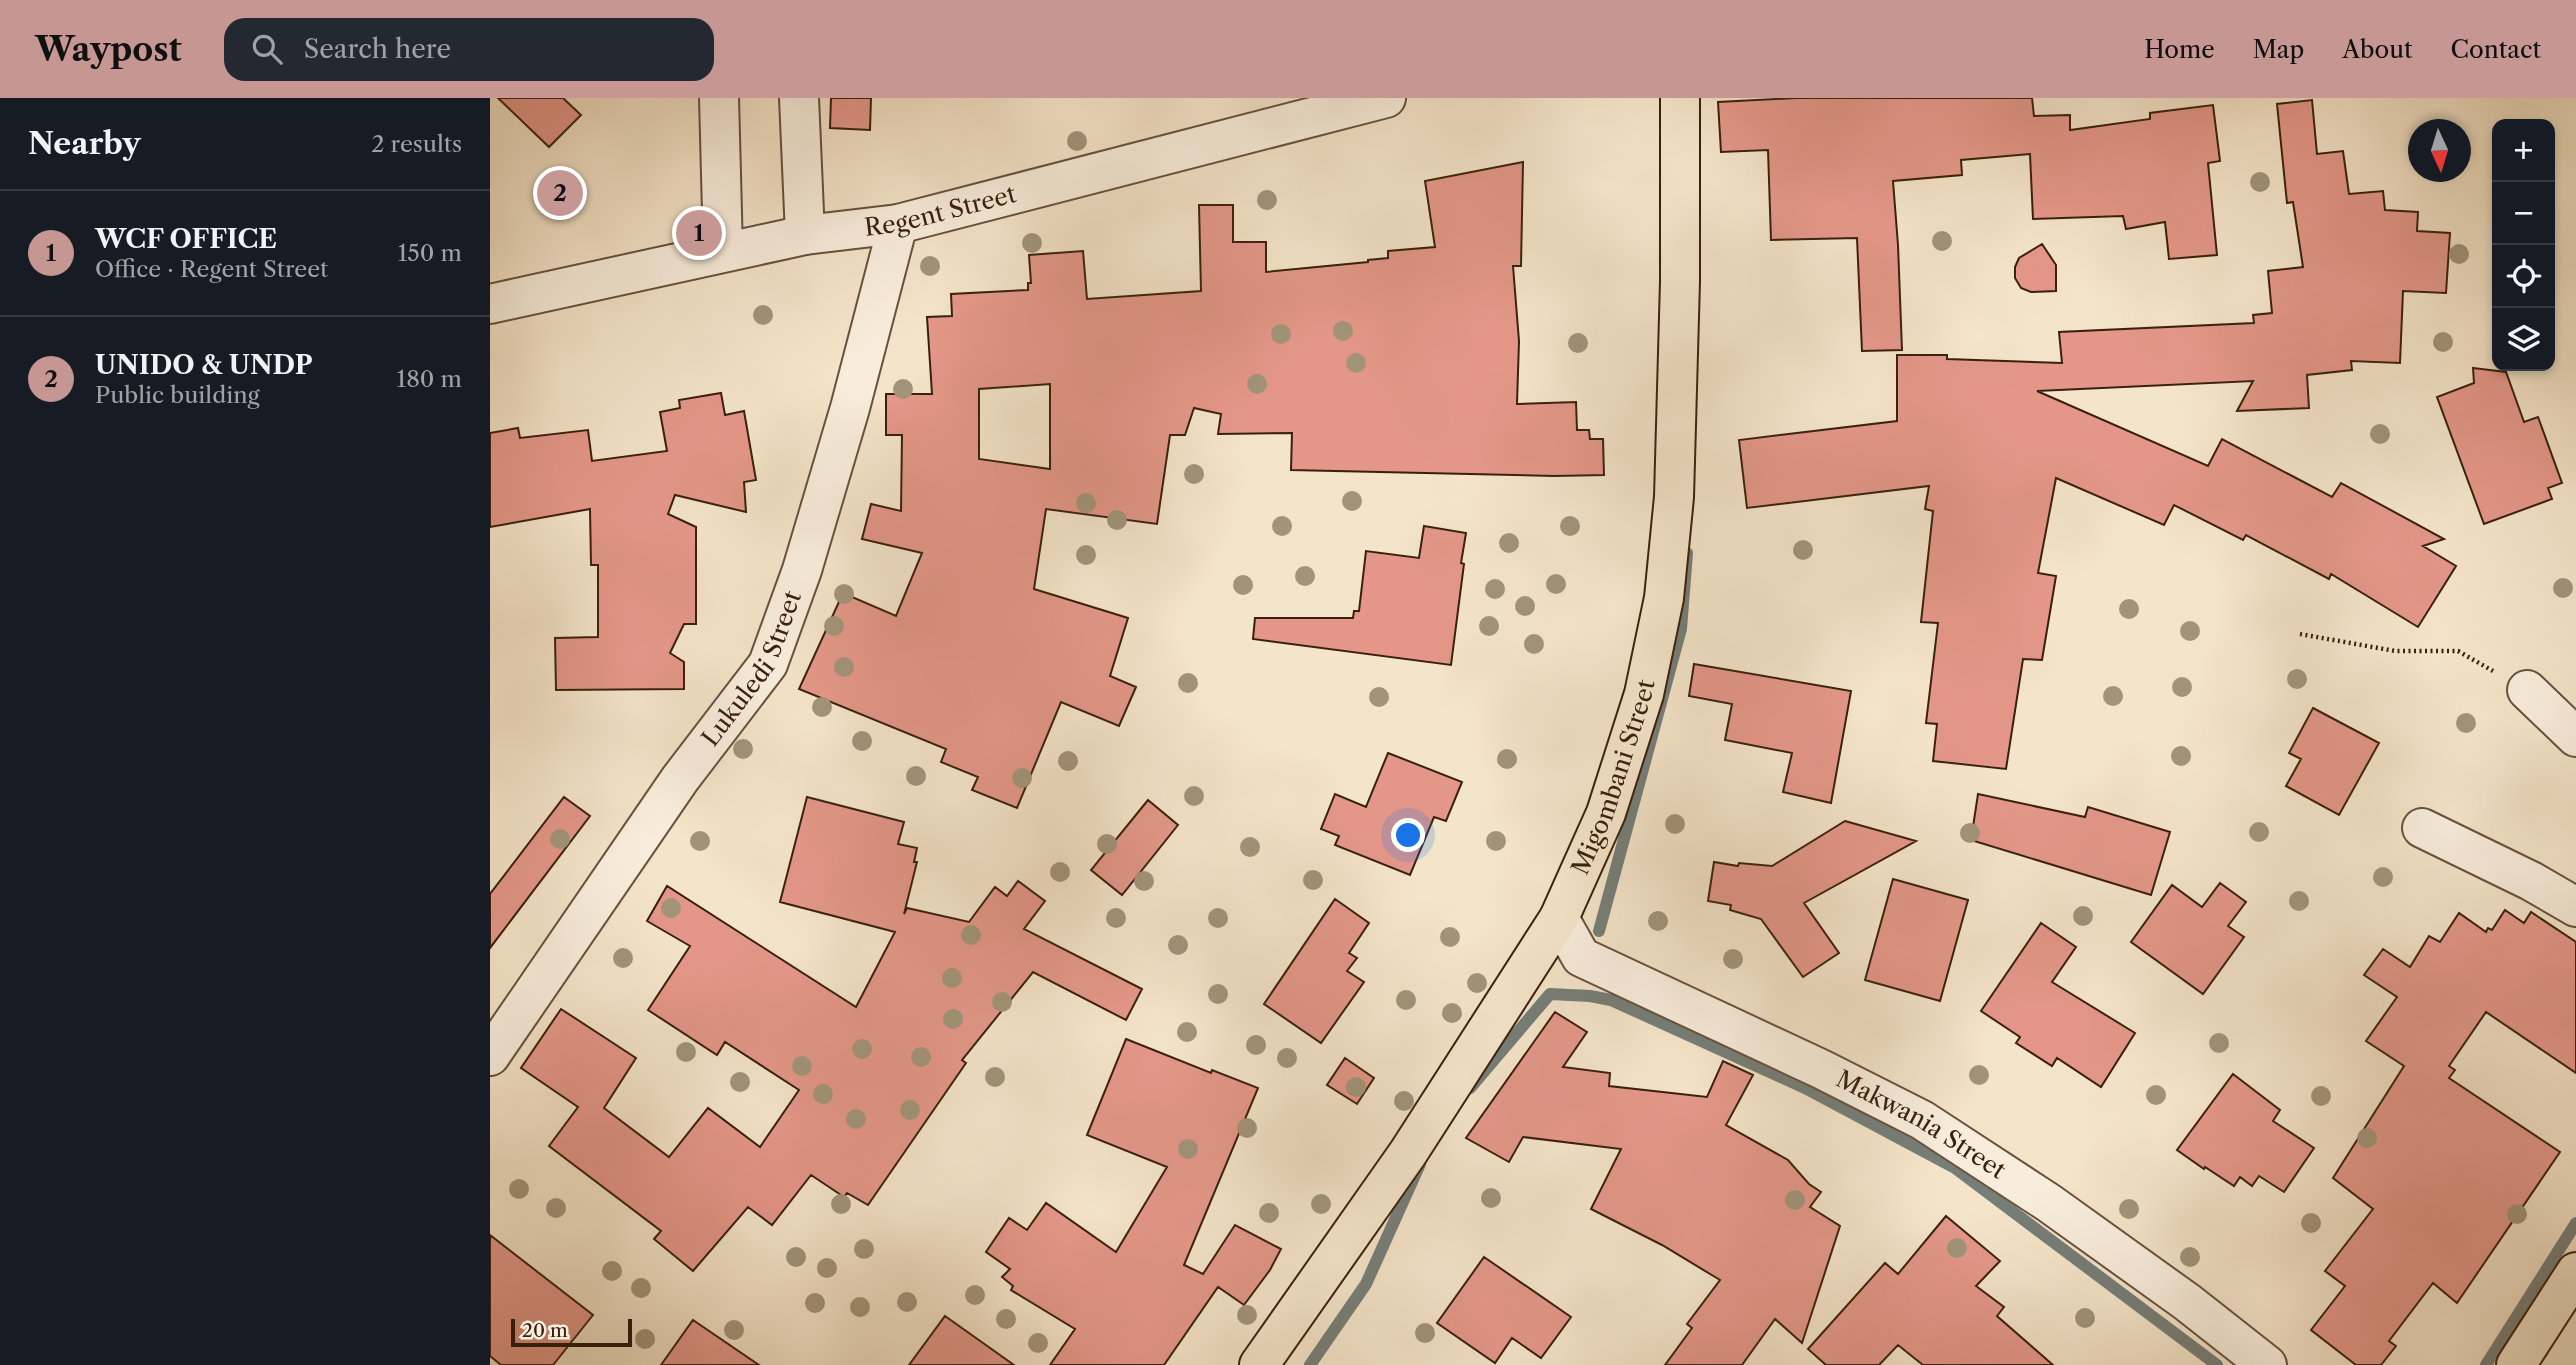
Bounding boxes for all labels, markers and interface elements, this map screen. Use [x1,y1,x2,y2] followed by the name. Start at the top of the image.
[224,18,714,81] search box
[35,29,182,70] text: Waypost
[248,30,286,68] icon: search
[304,33,451,65] text: Search here
[2144,35,2215,64] text: Home
[2253,35,2304,64] text: Map
[2342,35,2413,64] text: About
[2451,35,2541,64] text: Contact
[2408,119,2471,182] north arrow
[2492,119,2555,371] map controls
[2492,119,2555,182] button: +
[28,125,141,162] text: Nearby
[371,130,462,158] text: 2 results
[537,167,583,219] pin: 2
[863,179,1019,242] street label: Regent Street
[2492,182,2555,245] button: −
[676,207,722,259] pin: 1
[95,223,277,255] text: WCF OFFICE
[46,239,56,267] text: 1
[398,239,462,267] text: 150 m
[2492,245,2555,308] button: locate
[95,255,328,283] text: Office · Regent Street
[2492,308,2555,371] button: layers
[95,349,313,381] text: UNIDO & UNDP
[44,365,58,393] text: 2
[397,365,462,393] text: 180 m
[95,381,260,409] text: Public building
[695,587,807,752] street label: Lukuledi Street
[1565,677,1661,879] street label: Migombani Street
[1391,818,1425,852] your location
[1831,1064,2012,1185] street label: Makwania Street
[511,1316,632,1348] scale bar
[522,1319,568,1342] text: 20 m

